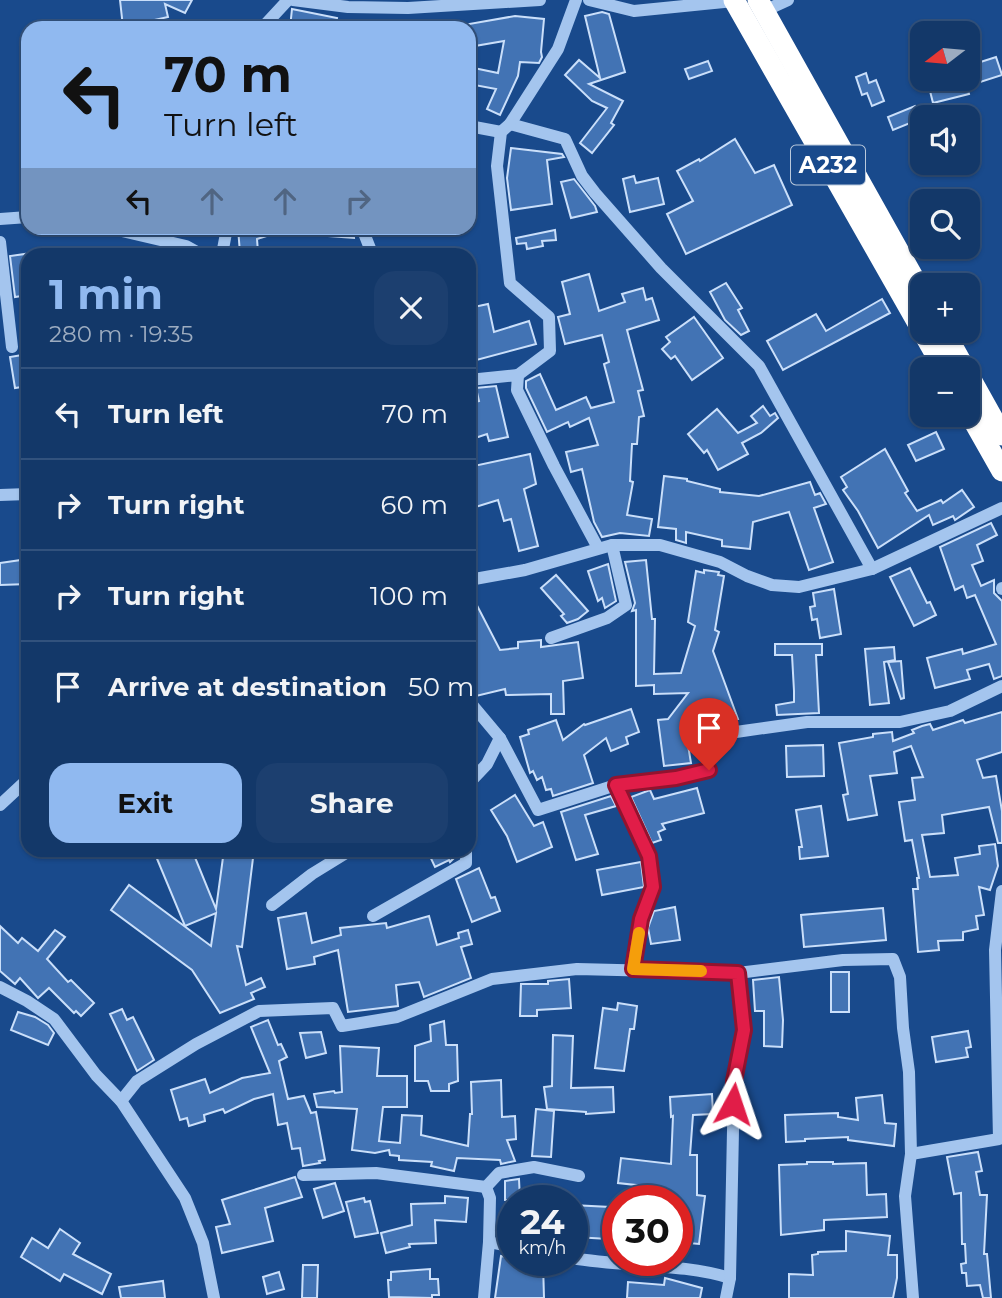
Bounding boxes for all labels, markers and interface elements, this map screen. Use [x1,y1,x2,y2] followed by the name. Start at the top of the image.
[910,21,980,91] north arrow
[910,21,980,427] map controls
[164,45,292,104] text: 70 m
[49,49,140,140] icon: left
[164,105,298,144] text: Turn left
[910,105,980,175] button: sound
[791,146,865,184] road number: A232
[120,182,158,220] icon: left
[193,182,231,220] icon: ahead
[266,182,304,220] icon: ahead
[339,182,377,220] icon: right
[910,189,980,259] button: search
[49,268,163,320] text: 1 min
[374,271,448,345] button: close
[910,273,980,343] button: +
[49,320,193,348] text: 280 m · 19:35
[910,357,980,427] button: −
[49,395,87,433] icon: left
[108,398,224,430] text: Turn left
[382,398,448,430] text: 70 m
[49,486,87,524] icon: right
[108,489,244,521] text: Turn right
[381,489,448,521] text: 60 m
[49,577,87,615] icon: right
[108,580,244,612] text: Turn right
[370,580,448,612] text: 100 m
[49,668,87,706] icon: arrive
[108,671,387,703] text: Arrive at destination
[408,671,474,703] text: 50 m
[679,698,739,770] pin
[690,709,728,747] icon: arrive
[49,763,242,843] button: Exit
[256,763,448,843] button: Share
[696,1067,770,1141] position arrow
[602,1185,693,1276] speed limit sign: 30
[520,1200,565,1243] text: 24
[518,1237,567,1259] text: km/h

